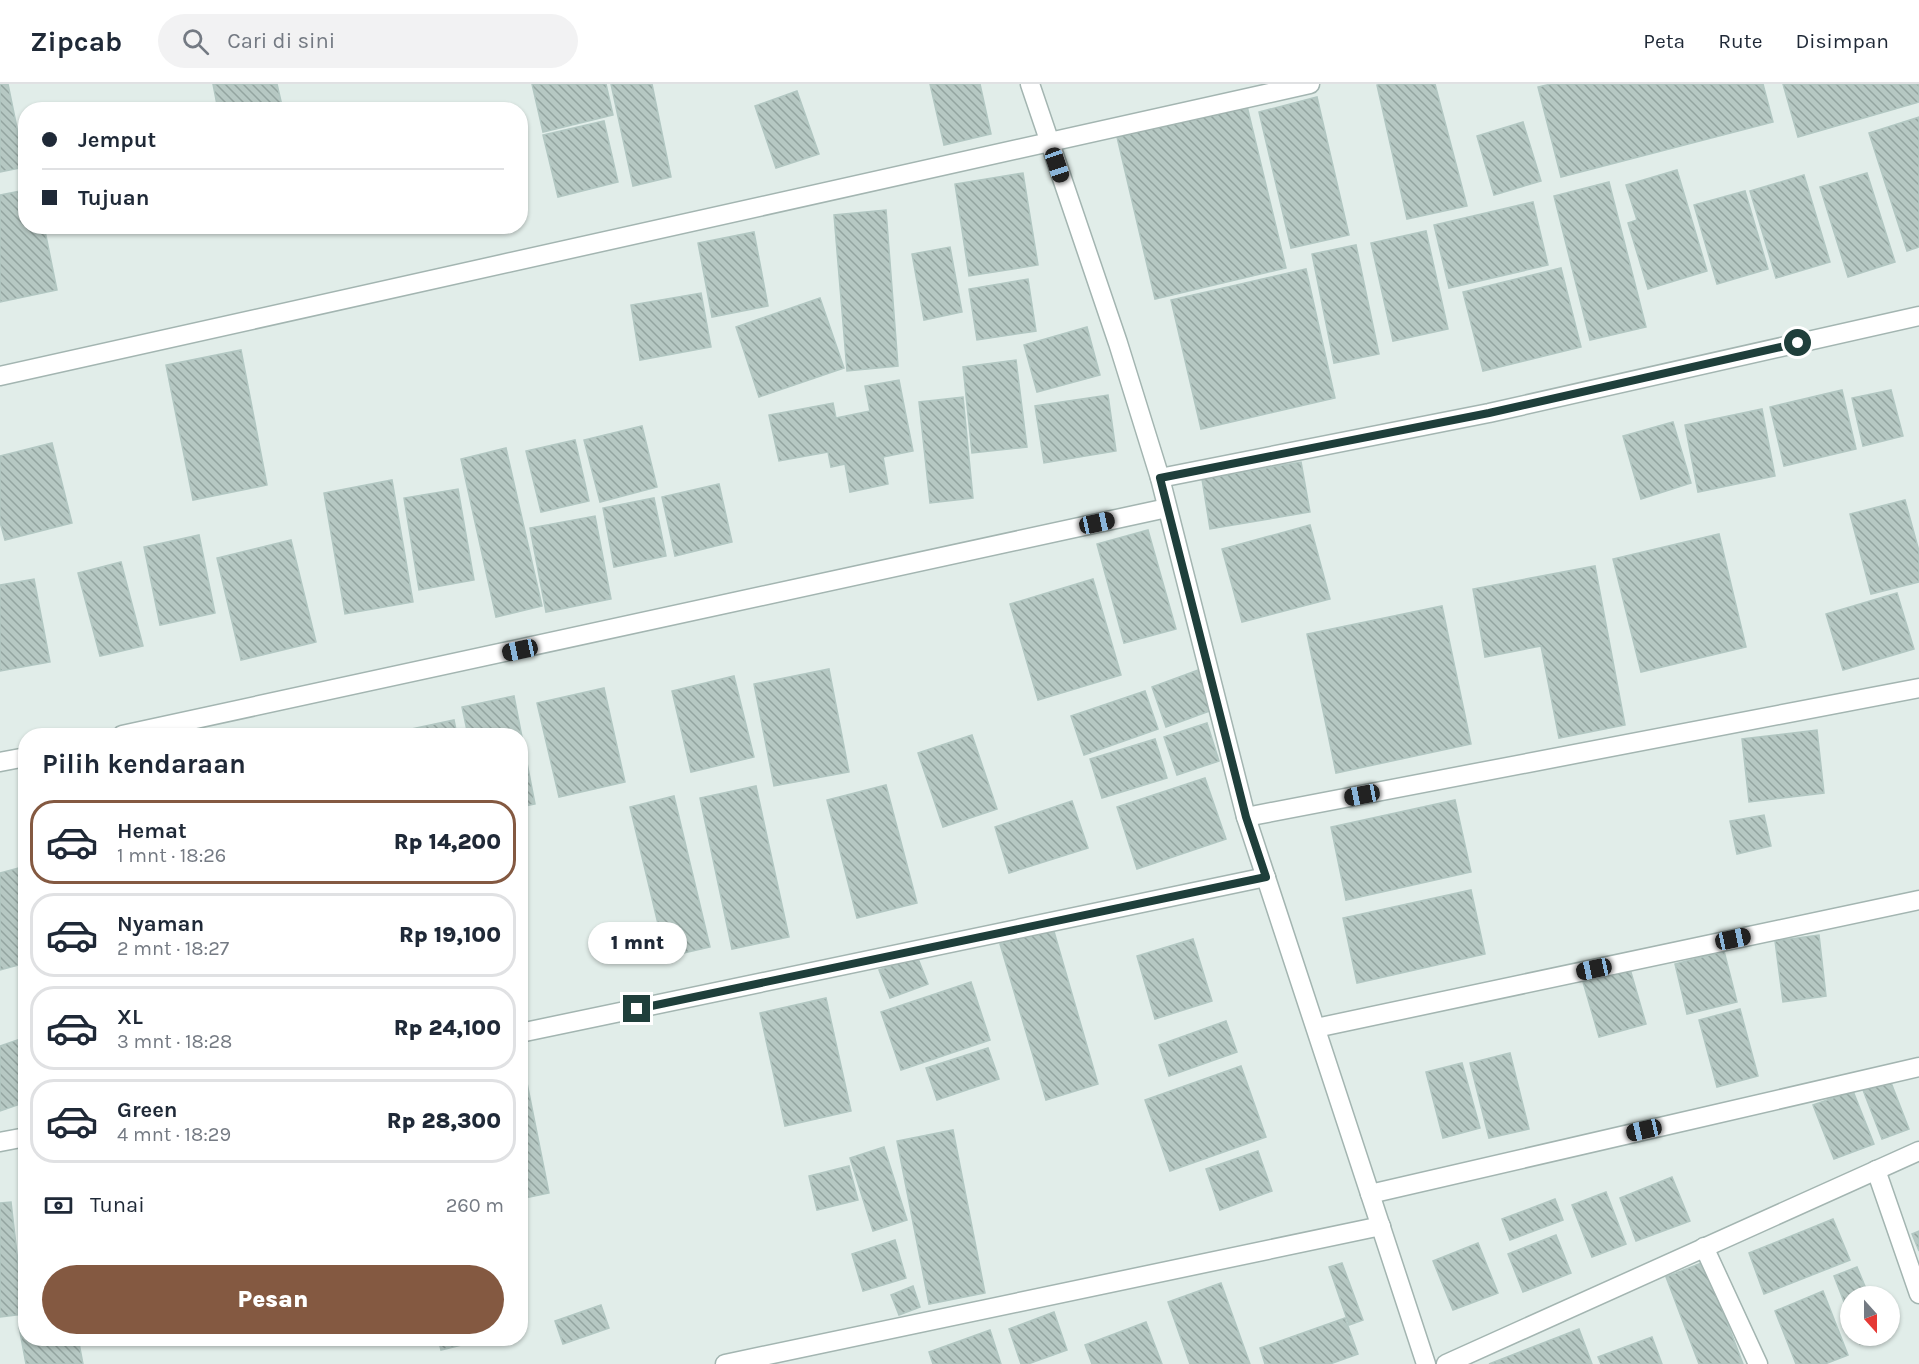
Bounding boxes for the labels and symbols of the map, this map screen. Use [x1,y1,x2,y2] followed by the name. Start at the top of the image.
[1043,145,1071,185] car
[1784,329,1811,356] route start
[1078,510,1116,536] car
[501,637,539,663] car
[1343,783,1381,807] car
[588,922,686,964] callout: 1 mnt
[1714,926,1752,952] car
[1575,956,1613,982] car
[623,995,650,1022] route end
[1624,1117,1664,1143] car
[1840,1286,1900,1346] north arrow

